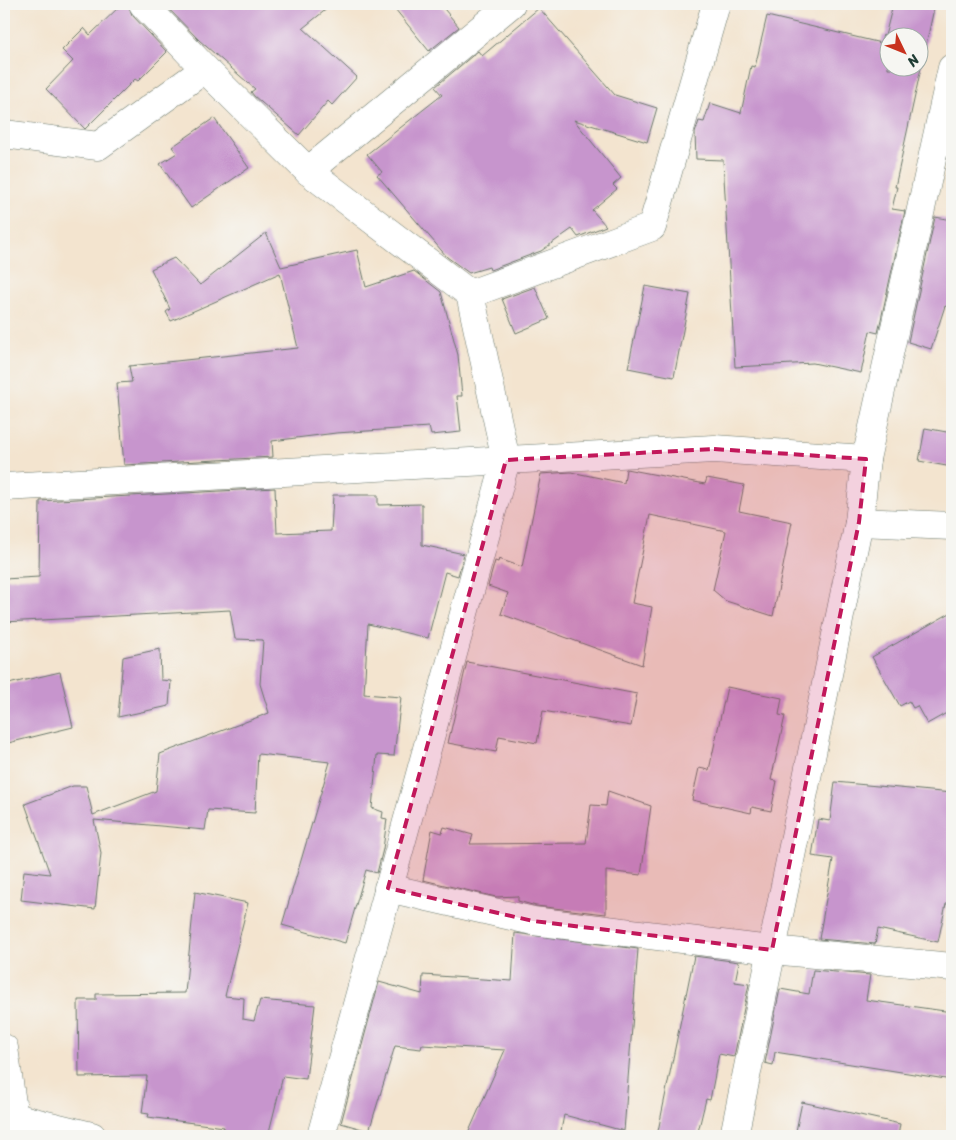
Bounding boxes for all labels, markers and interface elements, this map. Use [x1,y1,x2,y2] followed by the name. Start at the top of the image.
[878,28,928,78] north arrow
[900,48,926,73] text: N

